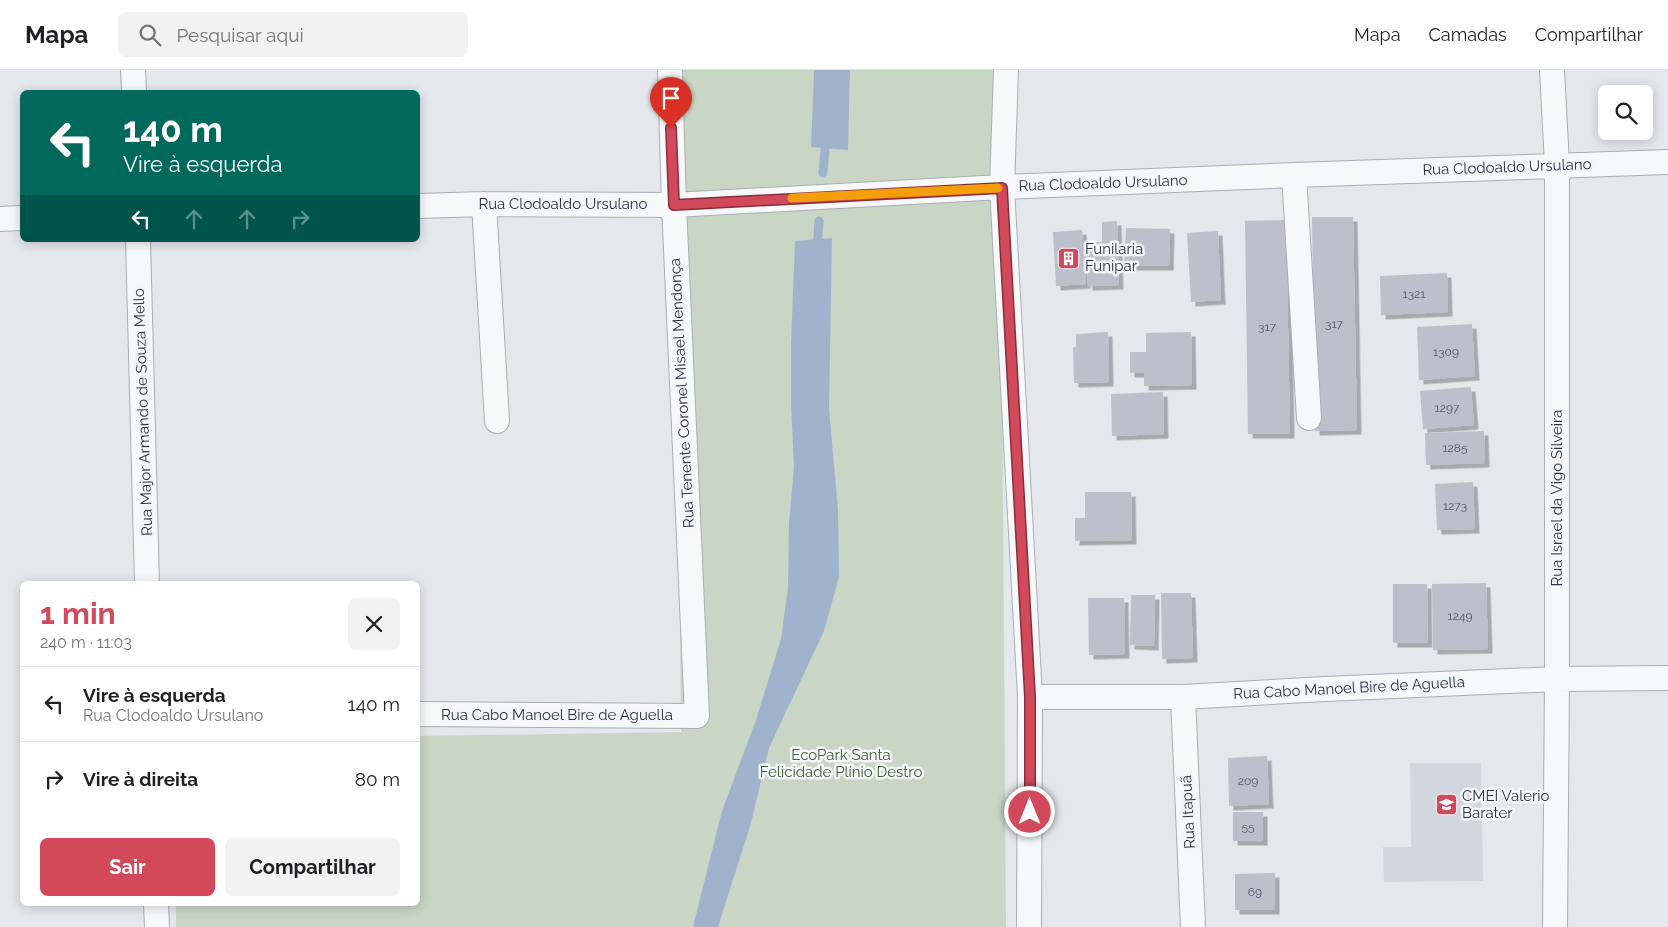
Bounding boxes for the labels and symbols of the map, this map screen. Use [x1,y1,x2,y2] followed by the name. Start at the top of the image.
[650,77,692,128] pin
[1422,155,1592,179] street label: Rua Clodoaldo Ursulano
[1018,171,1188,195] street label: Rua Clodoaldo Ursulano
[478,195,648,213] street label: Rua Clodoaldo Ursulano
[1085,240,1143,275] place label: Funilaria Funipar
[1057,246,1081,270] building icon: Funilaria Funipar
[666,257,698,529] street label: Rua Tenente Coronel Misael Mendonça
[1403,287,1425,301] house number: 1321
[130,288,156,536] street label: Rua Major Armando de Souza Mello
[1325,317,1344,331] house number: 317
[1258,320,1277,334] house number: 317
[1433,345,1459,359] house number: 1309
[1435,401,1460,415] house number: 1297
[1548,410,1566,586] street label: Rua Israel da Vigo Silveira
[1442,441,1468,455] house number: 1285
[1443,499,1467,513] house number: 1273
[1448,609,1472,623] house number: 1249
[1233,673,1465,703] street label: Rua Cabo Manoel Bire de Aguella
[441,706,673,724] street label: Rua Cabo Manoel Bire de Aguella
[760,746,922,781] park label: EcoPark Santa Felicidade Plínio Destro
[1238,774,1258,788] house number: 209
[1177,775,1199,849] street label: Rua Itapuã
[1003,785,1055,837] position arrow
[1462,787,1550,822] place label: CMEI Valerio Barater
[1434,793,1458,817] school or university icon: CMEI Valerio Barater
[1241,820,1255,834] house number: 55
[1248,885,1262,899] house number: 69

